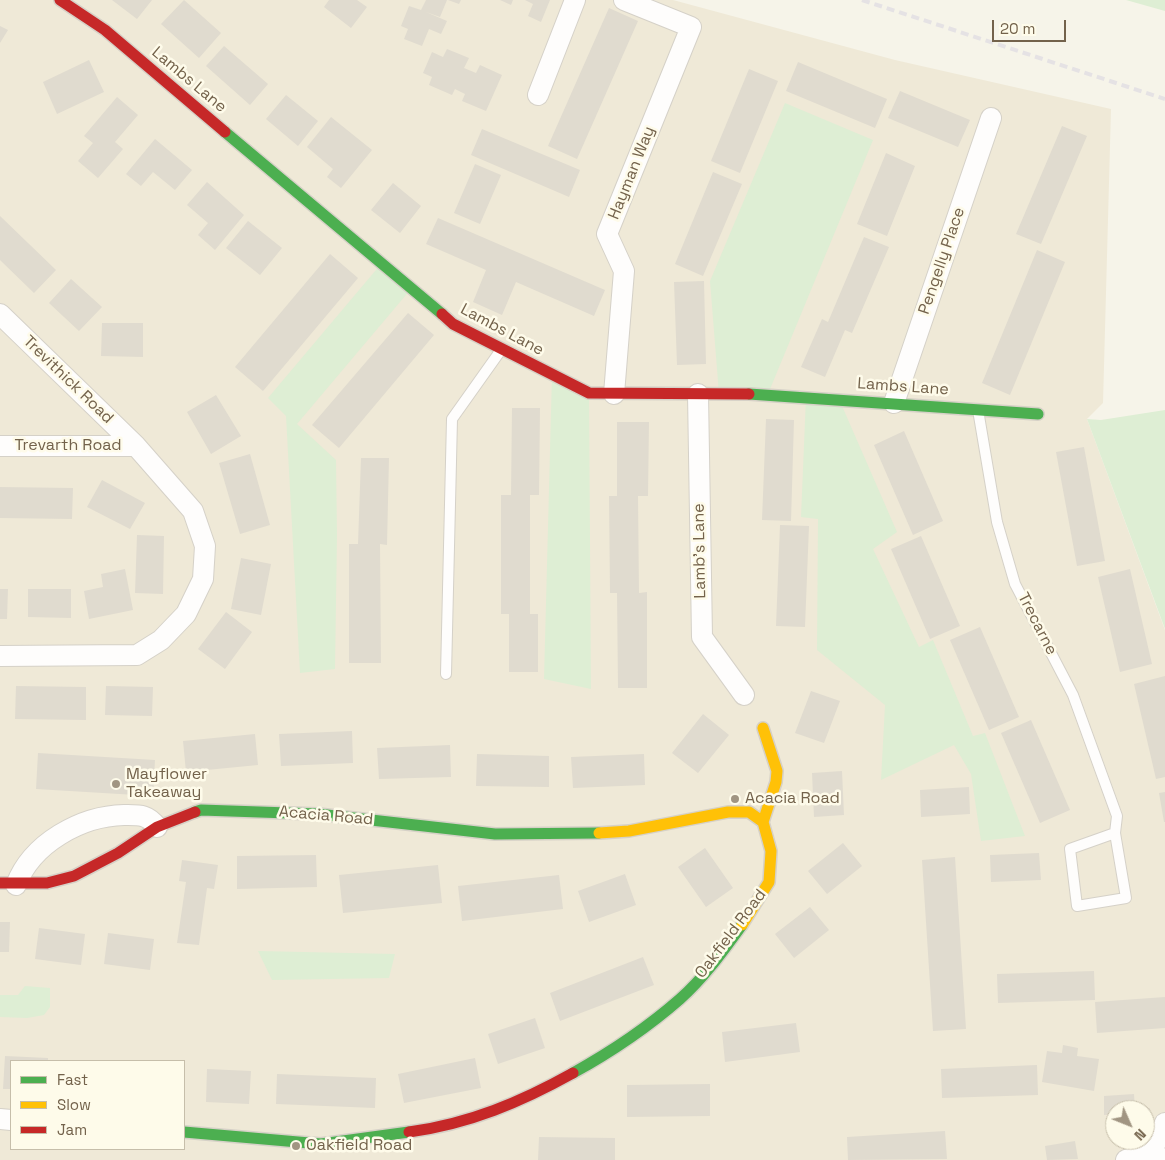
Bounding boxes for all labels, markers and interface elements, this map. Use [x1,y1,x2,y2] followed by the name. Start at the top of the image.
[995,10,1069,42] scale bar
[1000,19,1035,38] text: 20 m
[148,43,230,117] street label: Lambs Lane
[605,124,659,222] street label: Hayman Way
[915,205,969,317] street label: Pengelly Place
[457,300,547,360] street label: Lambs Lane
[19,332,117,428] street label: Trevithick Road
[857,374,949,400] street label: Lambs Lane
[14,436,122,456] street label: Trevarth Road
[690,503,710,599] street label: Lamb's Lane
[1013,590,1061,658] street label: Trecarne
[126,765,207,803] place label: Mayflower Takeaway
[110,778,122,790] marker: Mayflower Takeaway
[745,789,840,809] place label: Acacia Road
[729,793,741,805] marker: Acacia Road
[278,802,374,830] street label: Acacia Road
[691,886,771,982] street label: Oakfield Road
[10,1060,185,1150] legend
[57,1070,88,1089] text: Fast
[57,1095,91,1114] text: Slow
[1105,1100,1155,1150] north arrow
[57,1120,87,1139] text: Jam
[1130,1125,1150,1144] text: N
[306,1136,412,1156] place label: Oakfield Road
[290,1140,302,1152] marker: Oakfield Road

